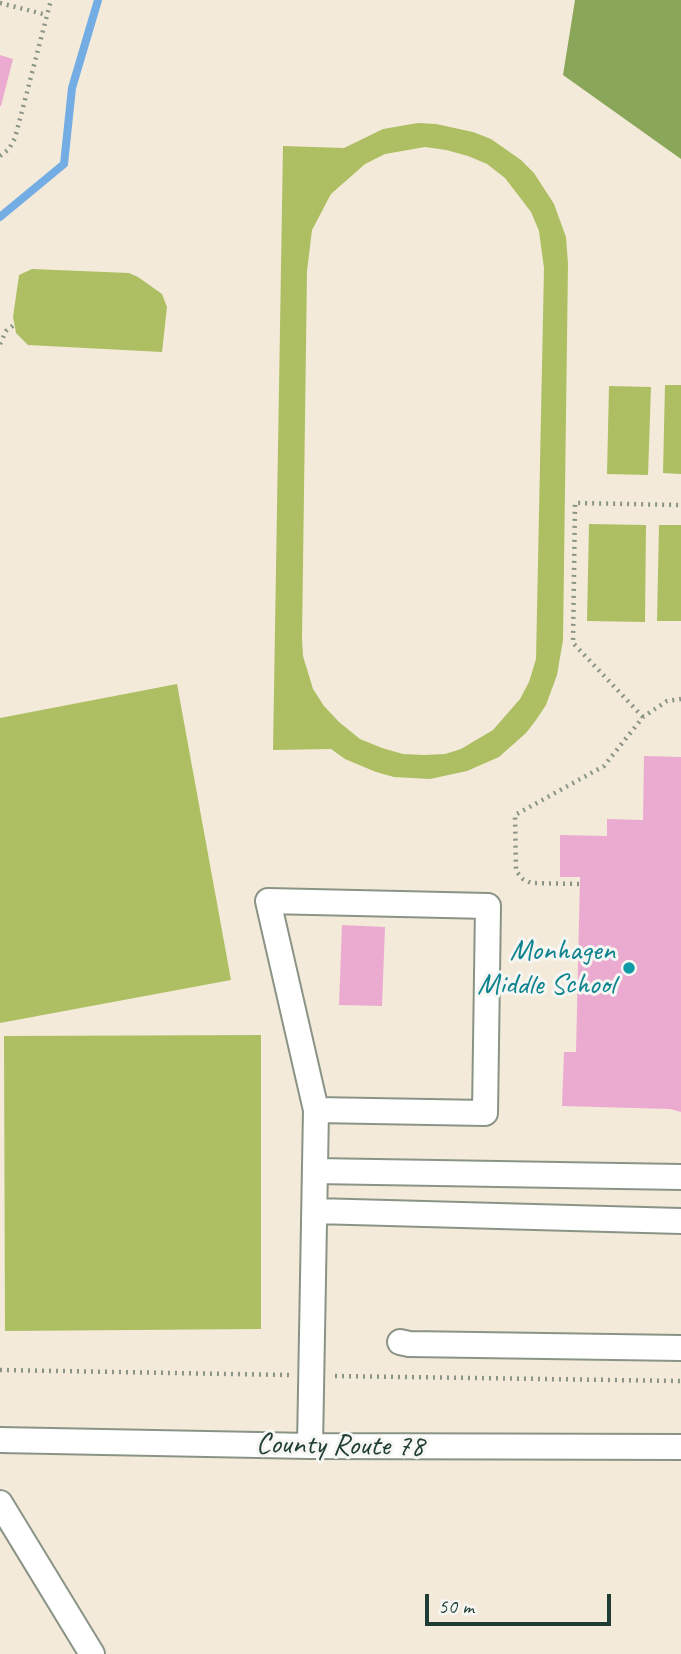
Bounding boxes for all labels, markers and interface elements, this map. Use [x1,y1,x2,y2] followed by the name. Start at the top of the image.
[477,933,615,1004] place label: Monhagen Middle School
[621,960,637,976] marker: Monhagen Middle School
[256,1427,424,1465] street label: County Route 78
[429,1580,614,1624] scale bar
[438,1593,474,1619] text: 50 m

